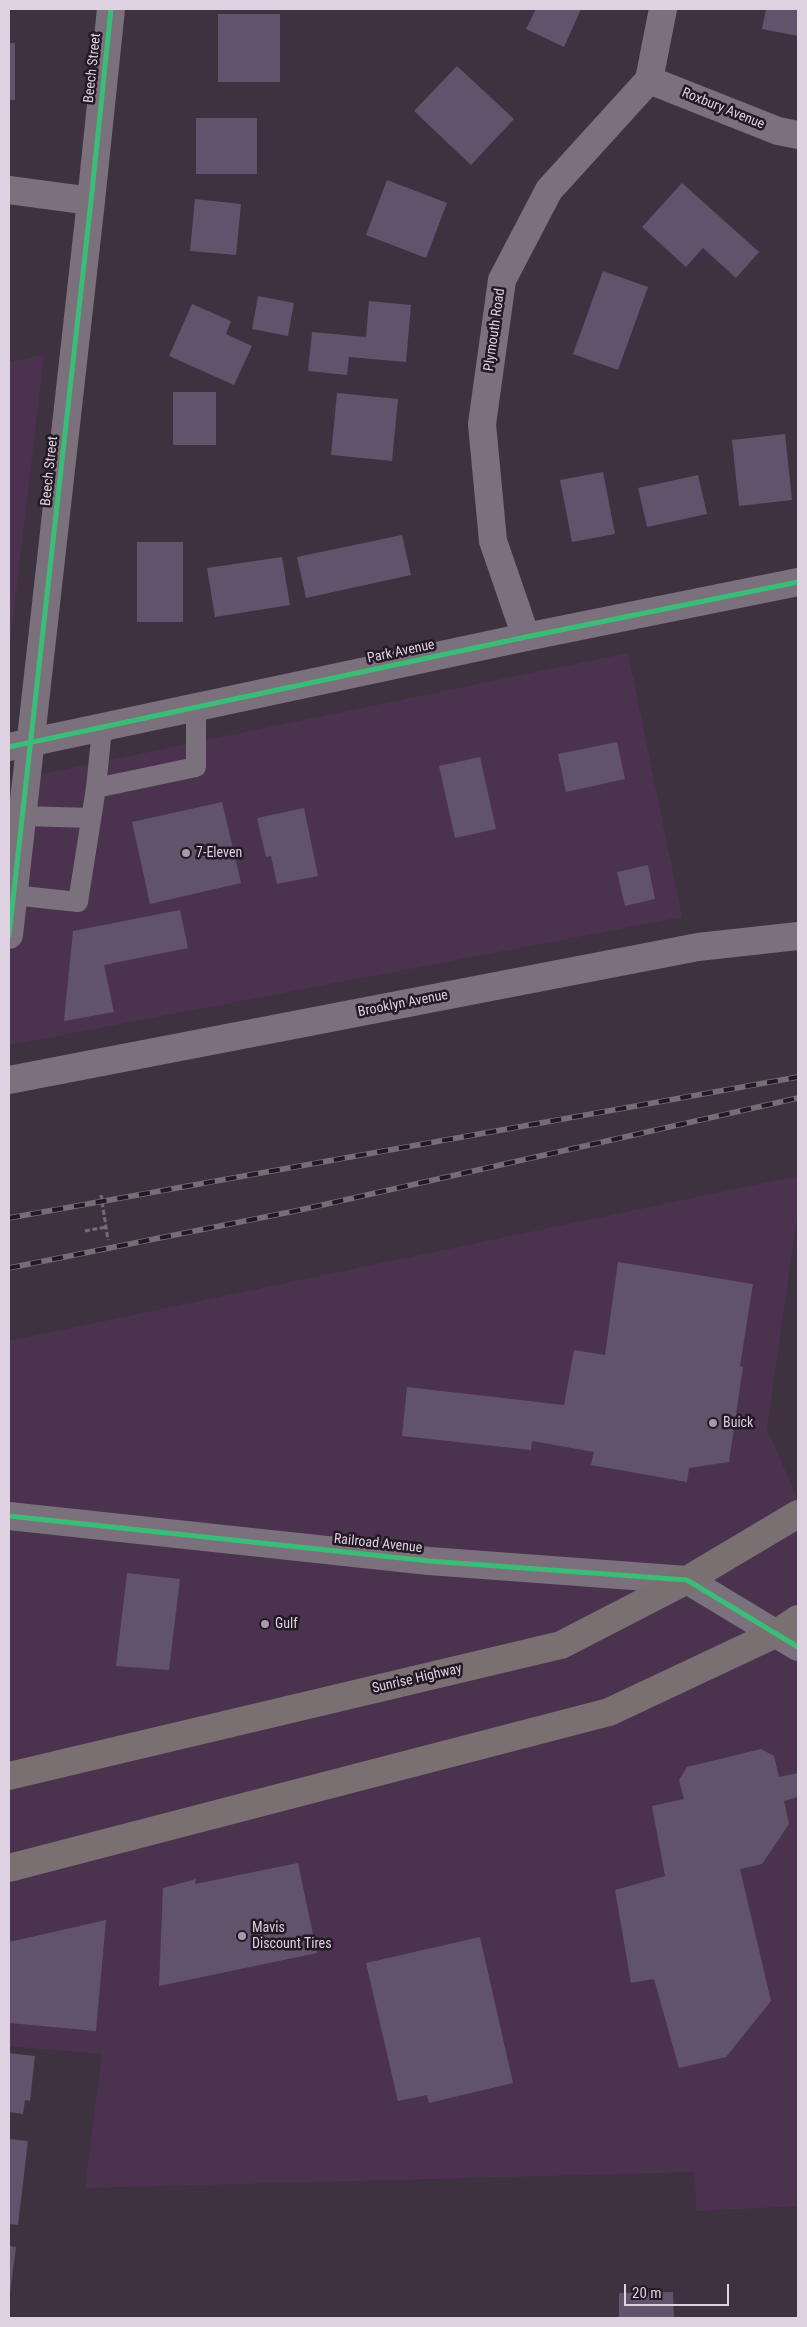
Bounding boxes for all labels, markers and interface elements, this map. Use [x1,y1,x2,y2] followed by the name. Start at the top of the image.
[81,32,105,104] street label: Beech Street
[679,85,767,133] street label: Roxbury Avenue
[481,288,509,372] street label: Plymouth Road
[38,435,62,507] street label: Beech Street
[366,637,436,667] street label: Park Avenue
[196,845,242,861] place label: 7-Eleven
[180,847,192,859] marker: 7-Eleven
[356,987,450,1021] street label: Brooklyn Avenue
[723,1415,753,1431] place label: Buick
[707,1417,719,1429] marker: Buick
[333,1531,423,1557] street label: Railroad Avenue
[275,1616,298,1632] place label: Gulf
[259,1618,271,1630] marker: Gulf
[371,1661,463,1697] street label: Sunrise Highway
[252,1920,332,1952] place label: Mavis Discount Tires
[236,1930,248,1942] marker: Mavis Discount Tires
[627,2274,732,2306] scale bar
[632,2284,662,2302] text: 20 m

